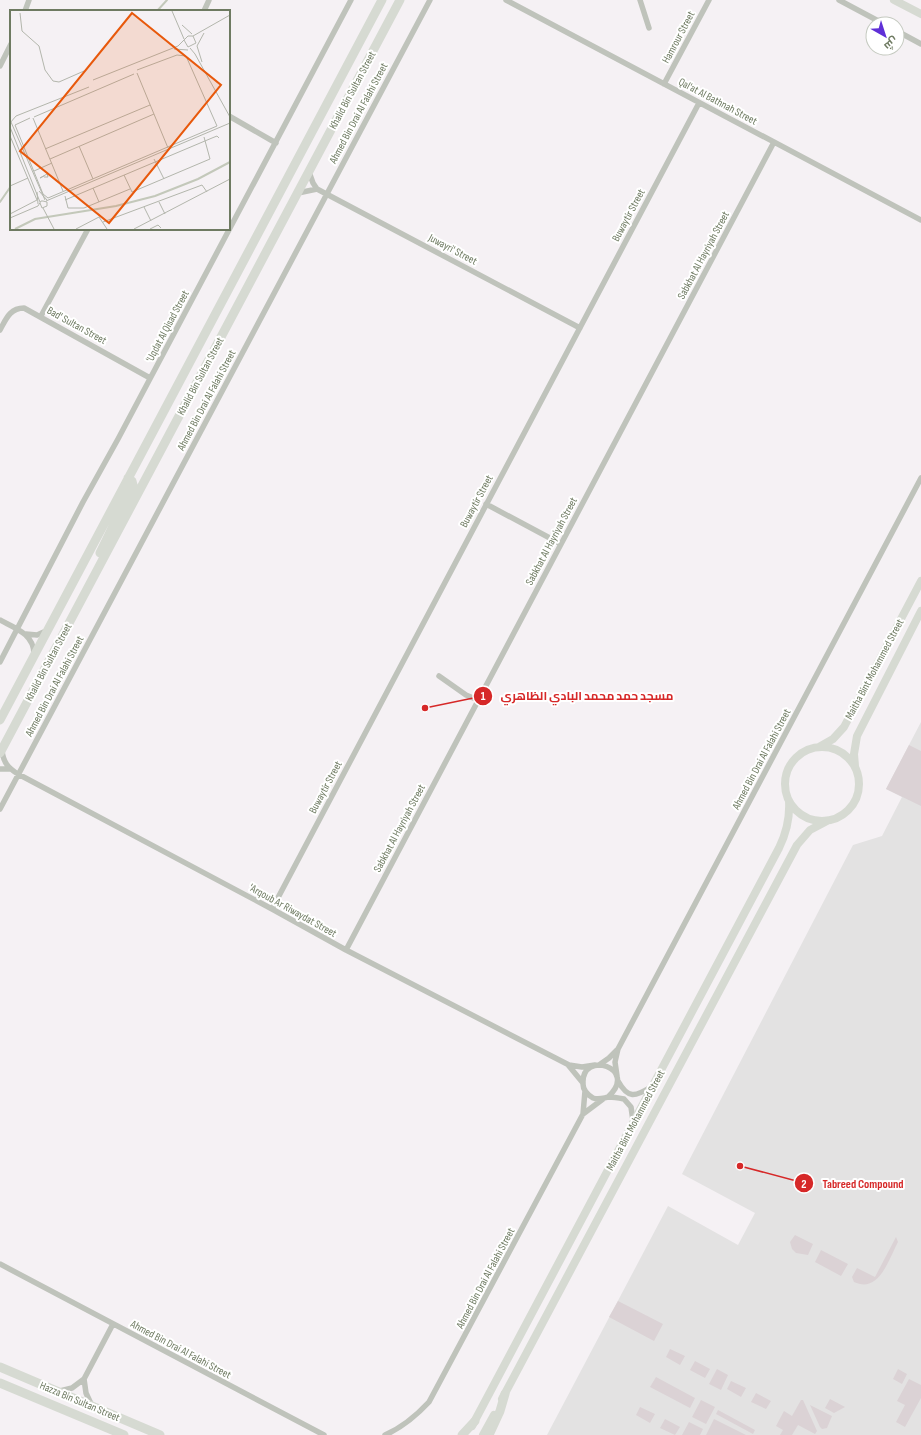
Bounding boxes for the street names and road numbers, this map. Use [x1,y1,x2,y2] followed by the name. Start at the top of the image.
[659,8,698,66] street label: Hamrour Street
[326,48,379,132] street label: Khalid Bin Sultan Street
[326,60,391,167] street label: Ahmed Bin Drai Al Falahi Street
[676,75,760,128] street label: Qal'at Al Bathnah Street
[609,186,648,244] street label: Buwaytir Street
[675,209,732,301] street label: Sabkhat Al Hayriyah Street
[425,231,480,268] street label: Juwayri' Street
[143,288,192,364] street label: 'Uqdat Al Qisad Street
[45,304,109,347] street label: Bad' Sultan Street
[174,334,227,418] street label: Khalid Bin Sultan Street
[174,347,239,454] street label: Ahmed Bin Drai Al Falahi Street
[457,472,496,530] street label: Buwaytir Street
[523,495,580,587] street label: Sabkhat Al Hayriyah Street
[842,616,907,722] street label: Maitha Bint Mohammed Street
[22,620,75,704] street label: Khalid Bin Sultan Street
[22,633,87,740] street label: Ahmed Bin Drai Al Falahi Street
[729,706,794,813] street label: Ahmed Bin Drai Al Falahi Street
[306,758,345,816] street label: Buwaytir Street
[371,782,428,874] street label: Sabkhat Al Hayriyah Street
[247,881,339,940] street label: 'Arqoub Ar Riwaydat Street
[603,1067,668,1173] street label: Maitha Bint Mohammed Street
[453,1225,518,1332] street label: Ahmed Bin Drai Al Falahi Street
[127,1317,234,1382] street label: Ahmed Bin Drai Al Falahi Street
[38,1379,122,1424] street label: Hazza Bin Sultan Street

